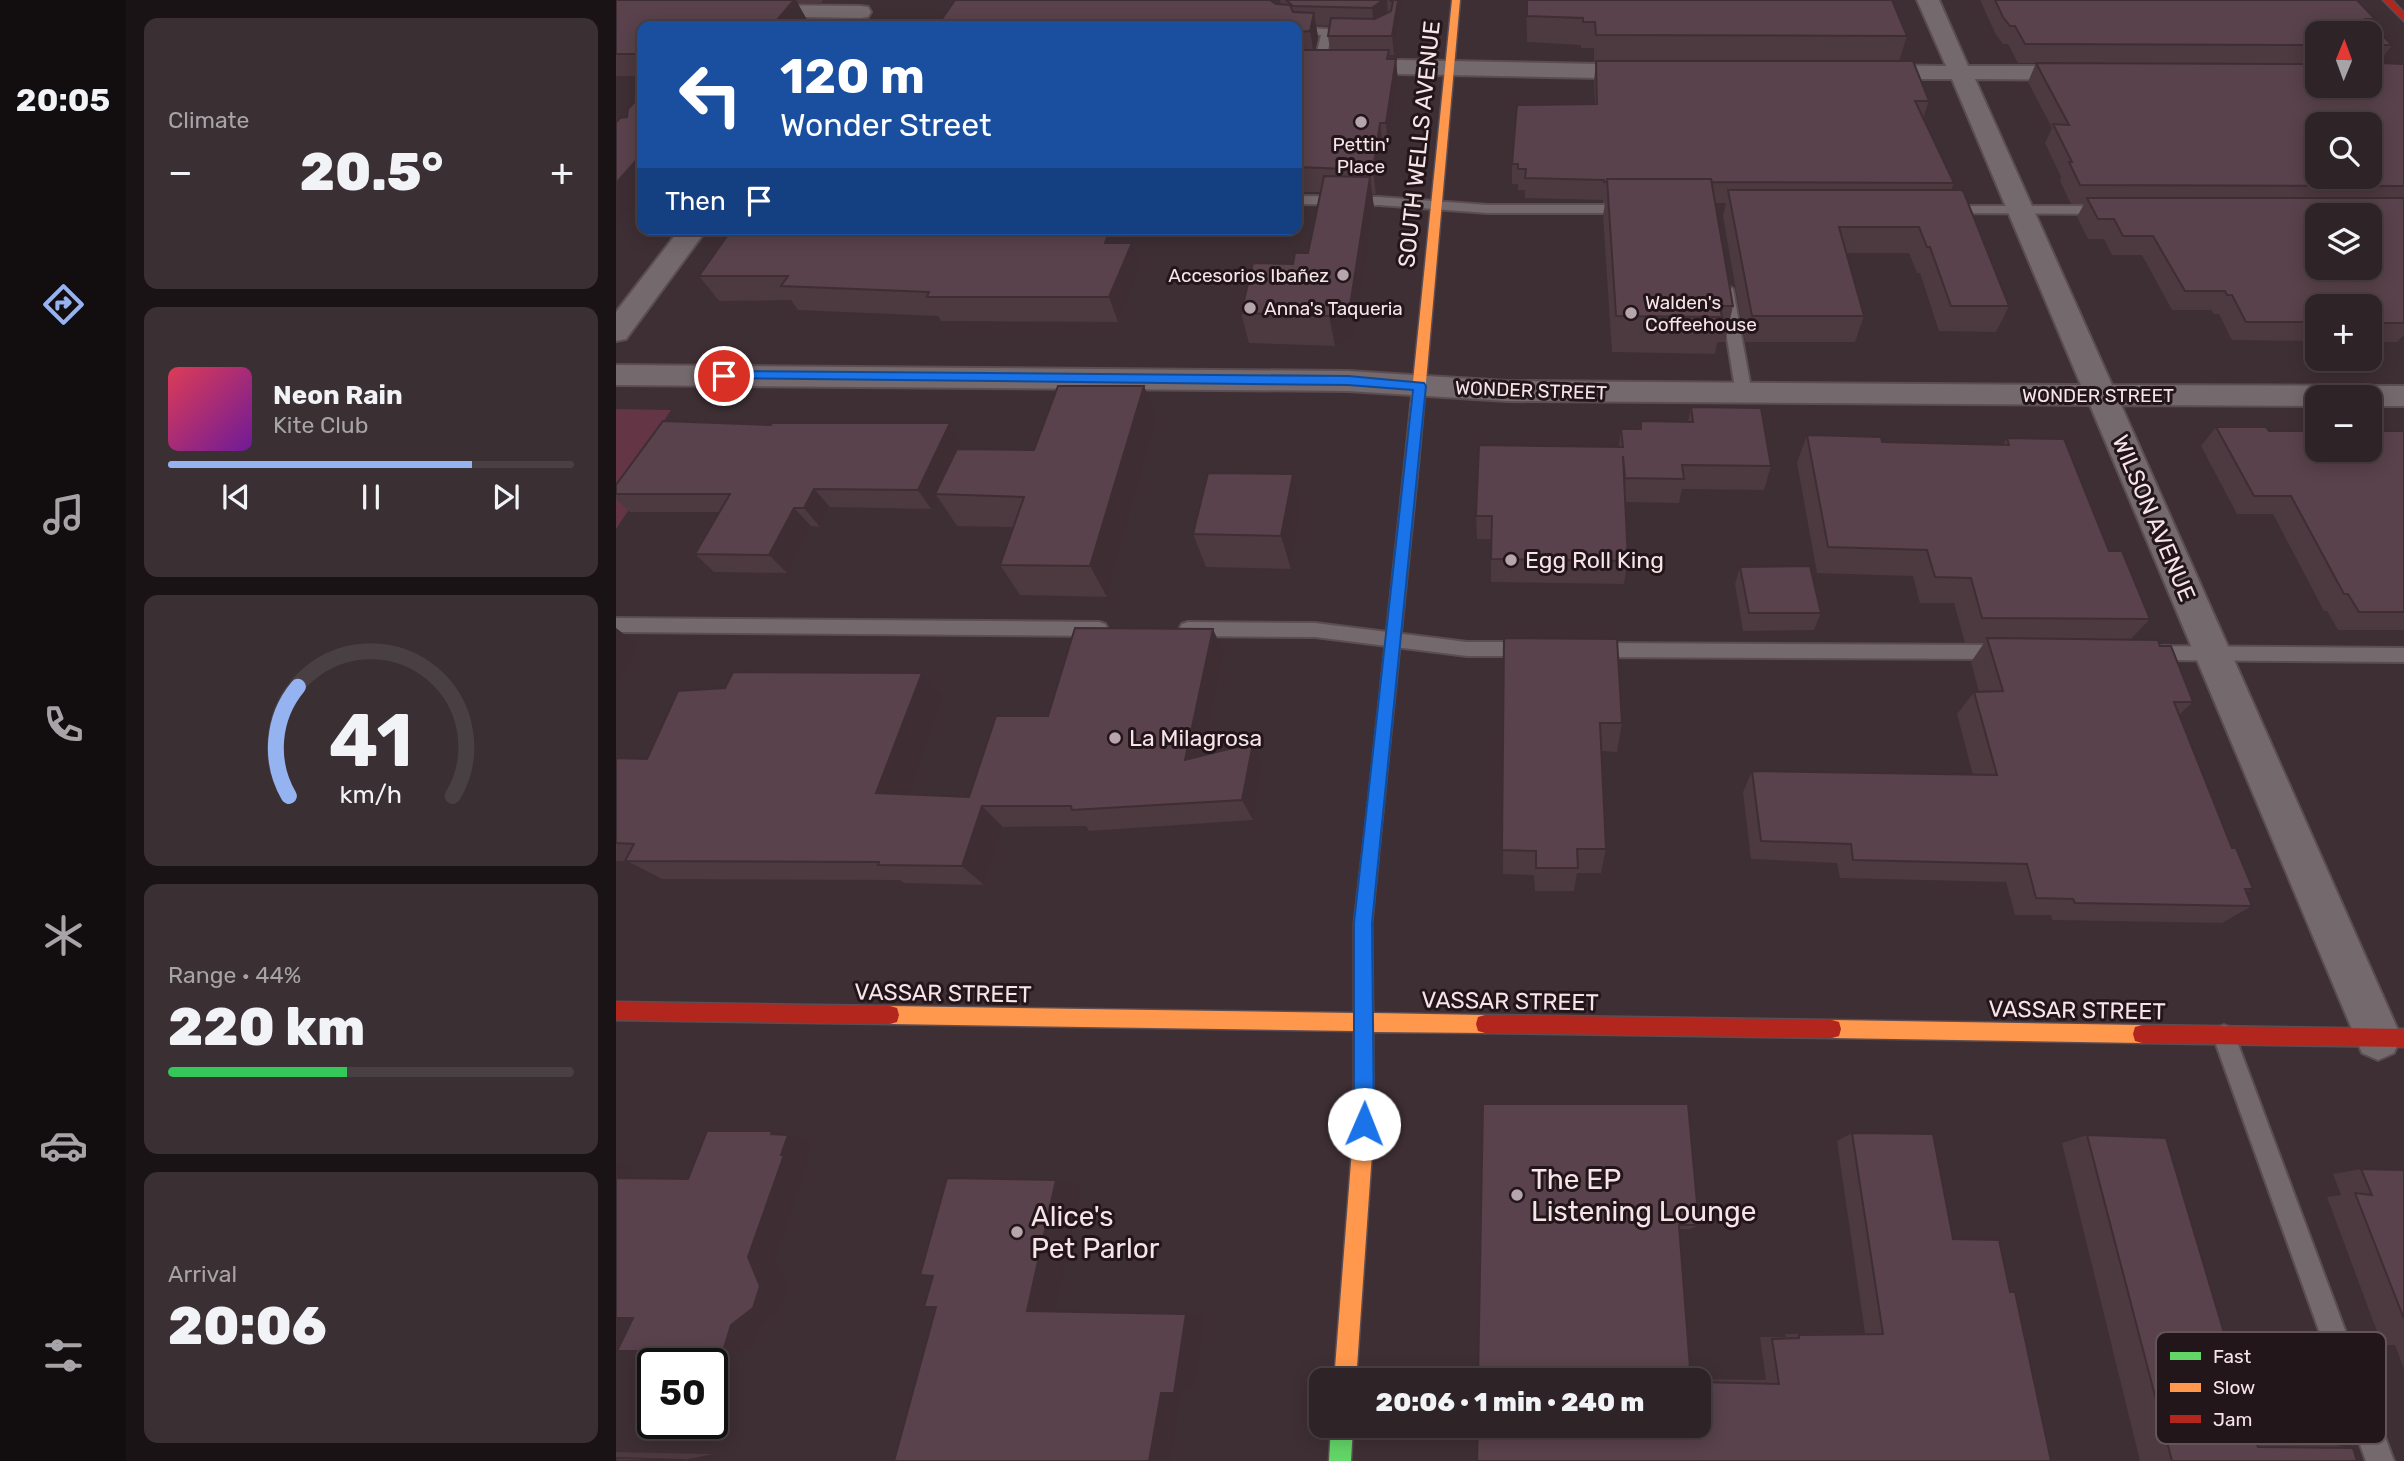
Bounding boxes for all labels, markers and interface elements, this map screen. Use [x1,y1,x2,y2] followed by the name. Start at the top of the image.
[1392,19,1446,269] street label: SOUTH WELLS AVENUE
[2305,21,2382,98] north arrow
[2305,21,2382,462] map controls
[780,47,925,105] text: 120 m
[665,49,756,140] icon: left
[16,81,110,119] text: 20:05
[168,106,249,134] text: Climate
[780,106,991,144] text: Wonder Street
[2305,112,2382,189] button: search
[1353,114,1369,130] marker: Pettin' Place
[1332,133,1390,178] place label: Pettin' Place
[300,141,443,203] text: 20.5°
[168,149,193,195] text: −
[550,149,574,195] text: +
[740,182,778,220] icon: arrive
[665,186,726,217] text: Then
[2305,203,2382,280] button: layers
[1168,264,1329,287] place label: Accesorios Ibañez
[1335,267,1351,283] marker: Accesorios Ibañez
[39,280,88,329] icon: directions
[1645,291,1757,336] place label: Walden's Coffeehouse
[2305,294,2382,371] button: +
[1264,297,1403,320] place label: Anna's Taqueria
[1242,300,1258,316] marker: Anna's Taqueria
[1623,305,1639,321] marker: Walden's Coffeehouse
[694,346,754,406] pin
[705,357,743,395] icon: arrive
[1455,376,1607,405] street label: WONDER STREET
[273,380,403,411] text: Neon Rain
[2022,384,2174,407] street label: WONDER STREET
[2305,385,2382,462] button: −
[273,411,368,439] text: Kite Club
[2106,431,2202,605] street label: WILSON AVENUE
[217,478,255,516] icon: previous
[352,478,390,516] icon: pause
[487,478,525,516] icon: next
[39,490,88,539] icon: music
[1525,546,1664,574] place label: Egg Roll King
[1503,552,1519,568] marker: Egg Roll King
[329,699,413,785] text: 41
[39,700,88,749] icon: phone
[1129,724,1262,752] place label: La Milagrosa
[1107,730,1123,746] marker: La Milagrosa
[340,780,402,809] text: km/h
[39,911,88,960] icon: climate
[168,961,301,989] text: Range · 44%
[854,977,1032,1009] street label: VASSAR STREET
[1421,985,1599,1017] street label: VASSAR STREET
[1988,994,2166,1026] street label: VASSAR STREET
[168,996,365,1058] text: 220 km
[1327,1087,1401,1161] position arrow
[39,1121,88,1170] icon: car
[1531,1163,1756,1228] place label: The EP Listening Lounge
[1509,1187,1525,1203] marker: The EP Listening Lounge
[1031,1200,1160,1265] place label: Alice's Pet Parlor
[1009,1224,1025,1240] marker: Alice's Pet Parlor
[168,1260,237,1288] text: Arrival
[168,1295,327,1357] text: 20:06
[39,1331,88,1380] icon: filters
[2156,1332,2386,1444] legend
[2213,1345,2252,1368] text: Fast
[637,1348,728,1439] speed limit sign: 50
[2213,1376,2255,1399] text: Slow
[1376,1387,1644,1418] text: 20:06 · 1 min · 240 m
[2213,1408,2252,1431] text: Jam

